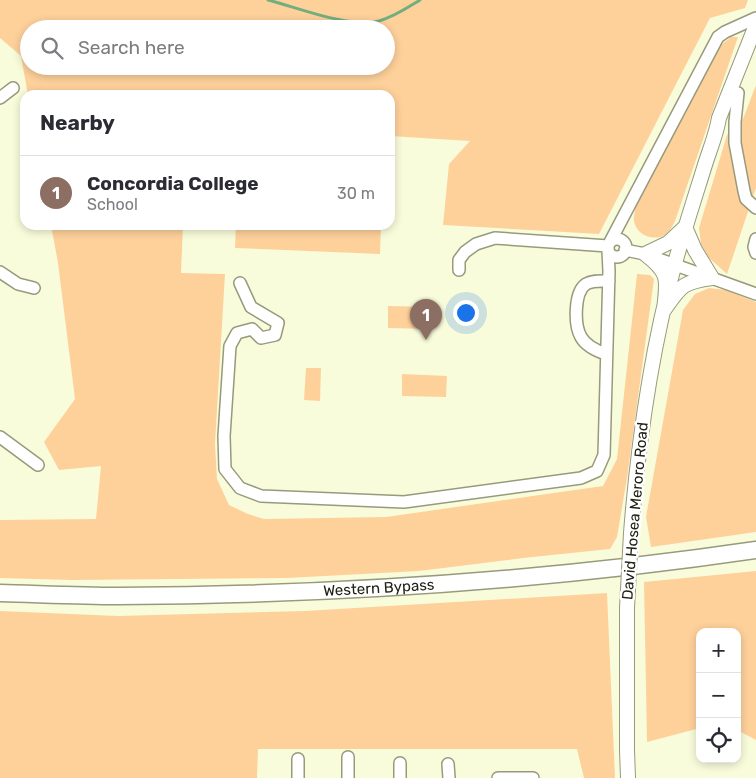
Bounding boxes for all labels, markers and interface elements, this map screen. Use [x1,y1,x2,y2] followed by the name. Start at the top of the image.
[20,20,395,75] search box
[38,34,66,62] icon: search
[78,36,185,59] text: Search here
[40,110,115,135] text: Nearby
[87,172,259,195] text: Concordia College
[52,184,60,203] text: 1
[337,184,375,203] text: 30 m
[87,195,138,214] text: School
[410,299,442,340] pin: 1
[453,300,479,326] your location
[618,421,652,601] street label: David Hosea Meroro Road
[323,575,435,600] street label: Western Bypass
[696,628,741,763] map controls
[696,628,741,673] button: +
[696,673,741,718] button: −
[696,718,741,763] button: locate

